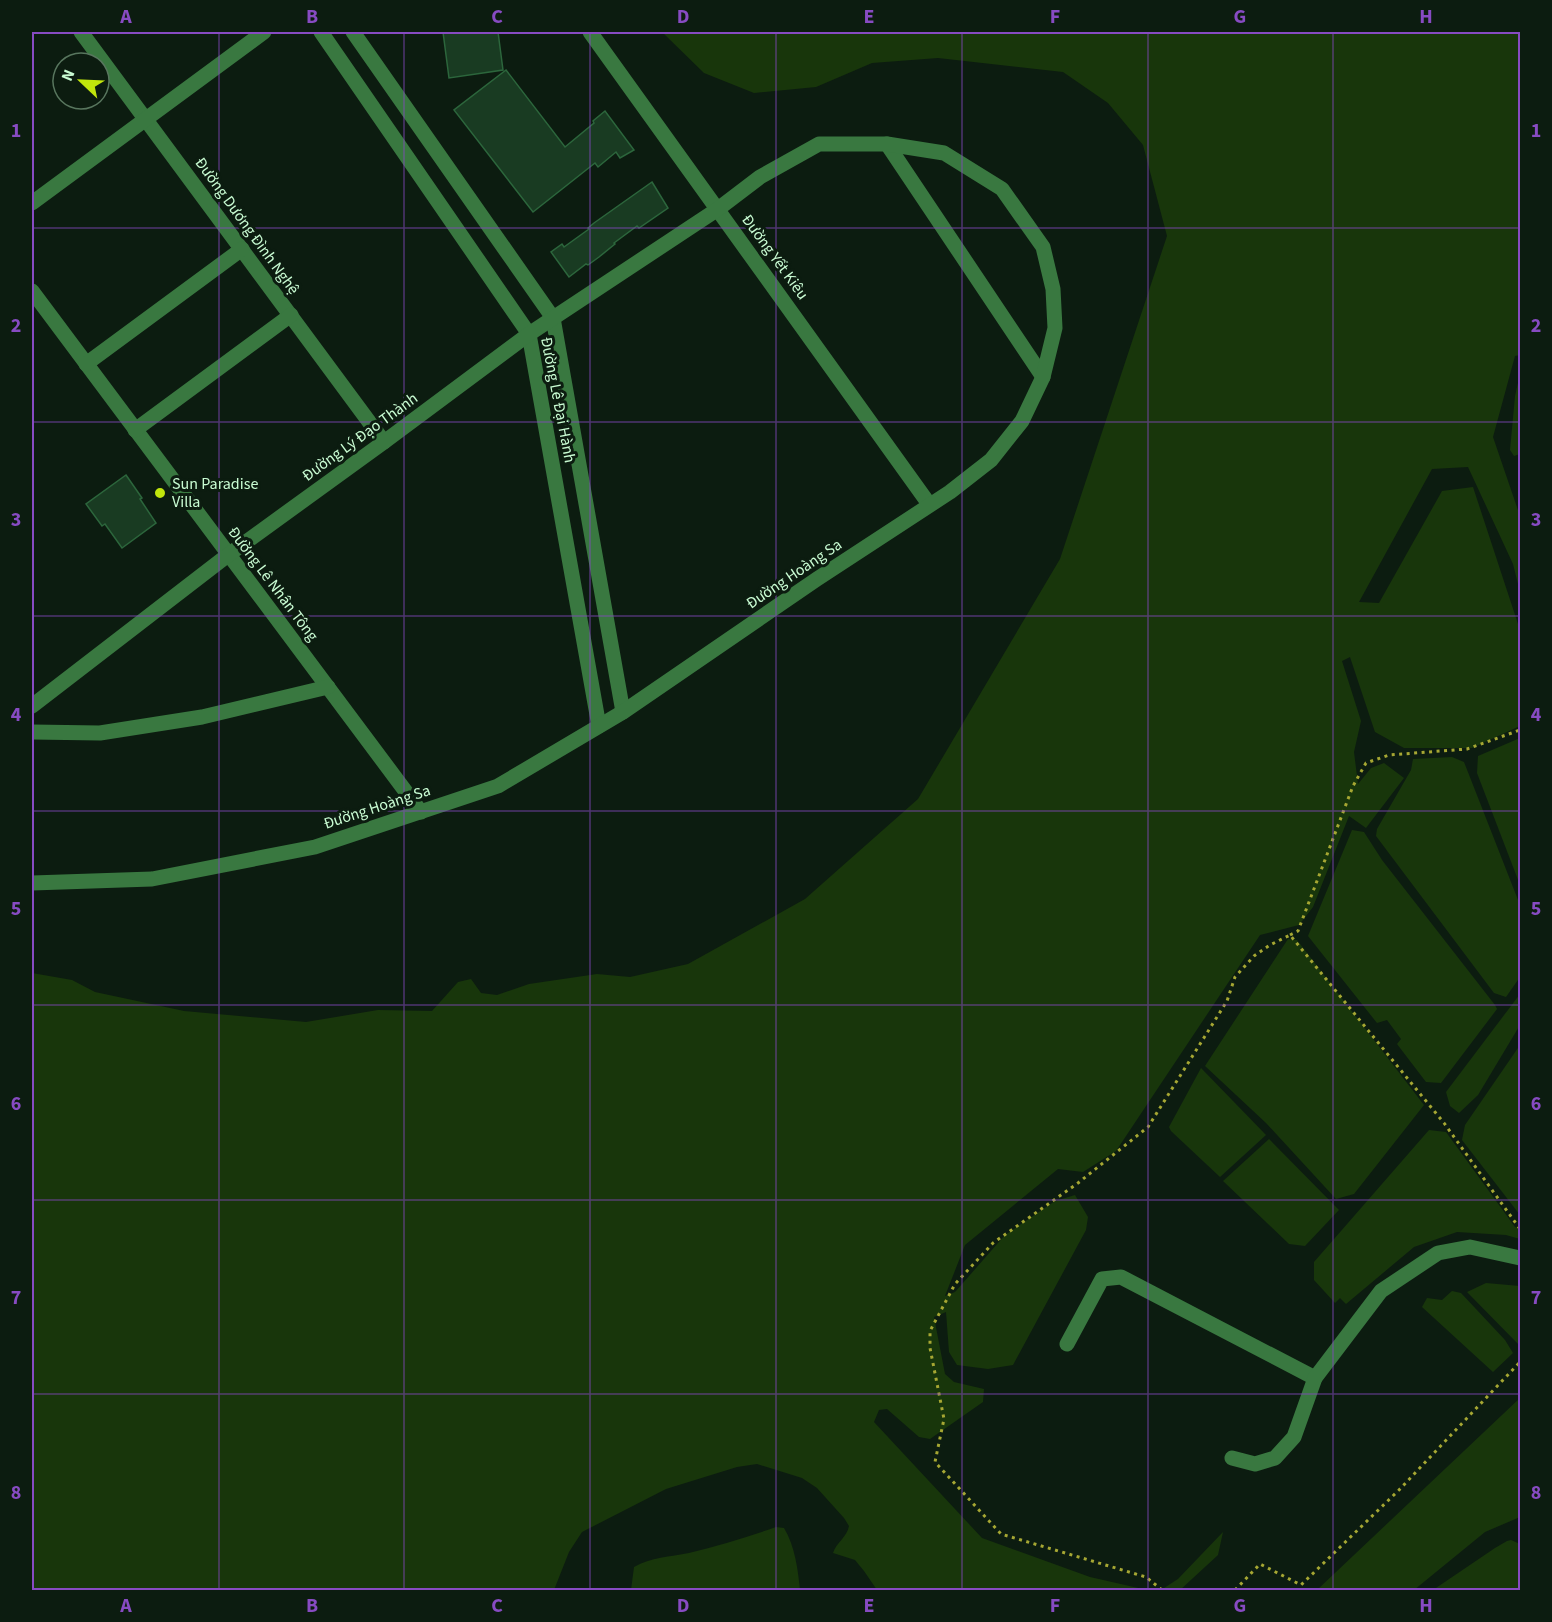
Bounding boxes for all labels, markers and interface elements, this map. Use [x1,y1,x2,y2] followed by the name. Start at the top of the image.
[119,3,132,31] text: A
[306,3,318,31] text: B
[491,3,503,31] text: C
[677,3,689,31] text: D
[864,3,874,31] text: E
[1050,3,1060,31] text: F
[1234,3,1246,31] text: G
[1419,3,1433,31] text: H
[51,51,111,111] north arrow
[56,66,80,85] text: N
[11,117,21,145] text: 1
[1531,117,1541,145] text: 1
[190,153,304,299] street label: Đường Dương Đình Nghệ
[736,210,814,304] street label: Đường Yết Kiêu
[11,312,21,340] text: 2
[1531,312,1541,340] text: 2
[535,335,581,465] street label: Đường Lê Đại Hành
[298,387,422,487] street label: Đường Lý Đạo Thành
[172,473,258,513] place label: Sun Paradise Villa
[153,486,167,500] marker: Sun Paradise Villa
[11,506,21,534] text: 3
[1531,506,1541,534] text: 3
[223,522,323,646] street label: Đường Lê Nhân Tông
[742,534,846,614] street label: Đường Hoàng Sa
[11,701,22,729] text: 4
[1531,701,1542,729] text: 4
[321,779,433,835] street label: Đường Hoàng Sa
[11,895,21,923] text: 5
[1531,895,1541,923] text: 5
[11,1090,21,1118] text: 6
[1531,1090,1541,1118] text: 6
[11,1284,21,1312] text: 7
[1531,1284,1541,1312] text: 7
[11,1479,21,1507] text: 8
[1531,1479,1541,1507] text: 8
[119,1592,132,1620] text: A
[306,1592,318,1620] text: B
[491,1592,503,1620] text: C
[677,1592,689,1620] text: D
[864,1592,874,1620] text: E
[1050,1592,1060,1620] text: F
[1234,1592,1246,1620] text: G
[1419,1592,1433,1620] text: H

